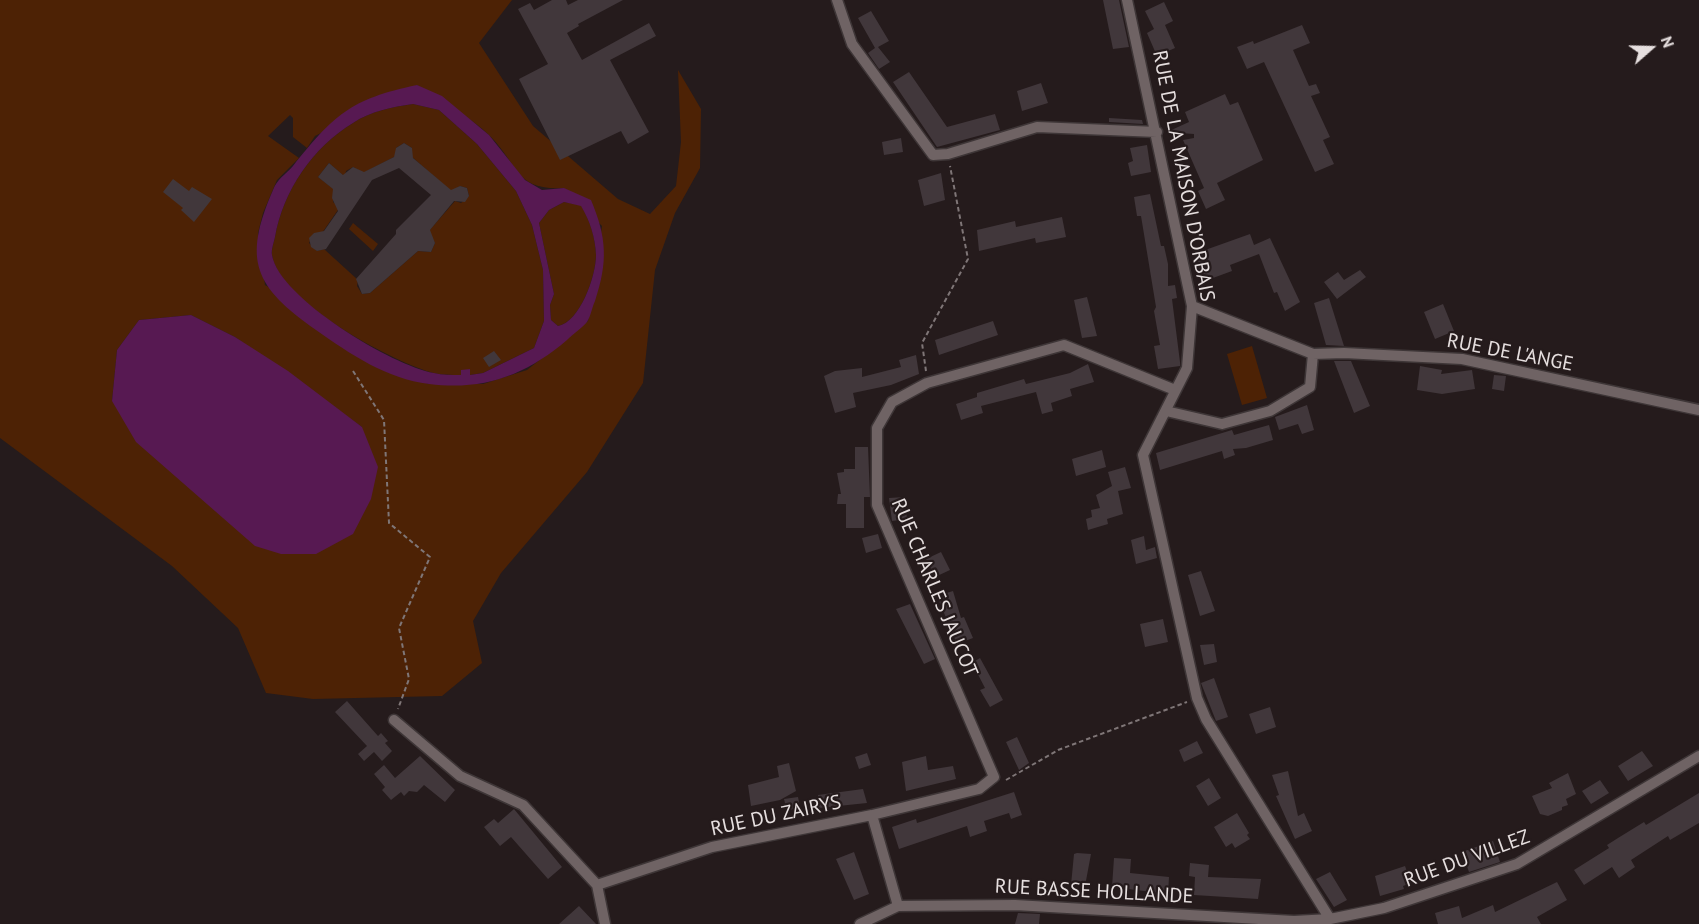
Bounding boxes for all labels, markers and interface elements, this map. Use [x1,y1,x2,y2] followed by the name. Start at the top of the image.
[1621,18,1681,78] north arrow
[1657,33,1679,50] text: N
[1147,48,1219,304] street label: RUE DE LA MAISON D'ORBAIS
[1445,329,1575,377] street label: RUE DE L'ANGE
[885,495,983,681] street label: RUE CHARLES JAUCOT
[708,790,844,842] street label: RUE DU ZAIRYS
[1401,825,1533,893] street label: RUE DU VILLEZ
[994,875,1194,909] street label: RUE BASSE HOLLANDE

